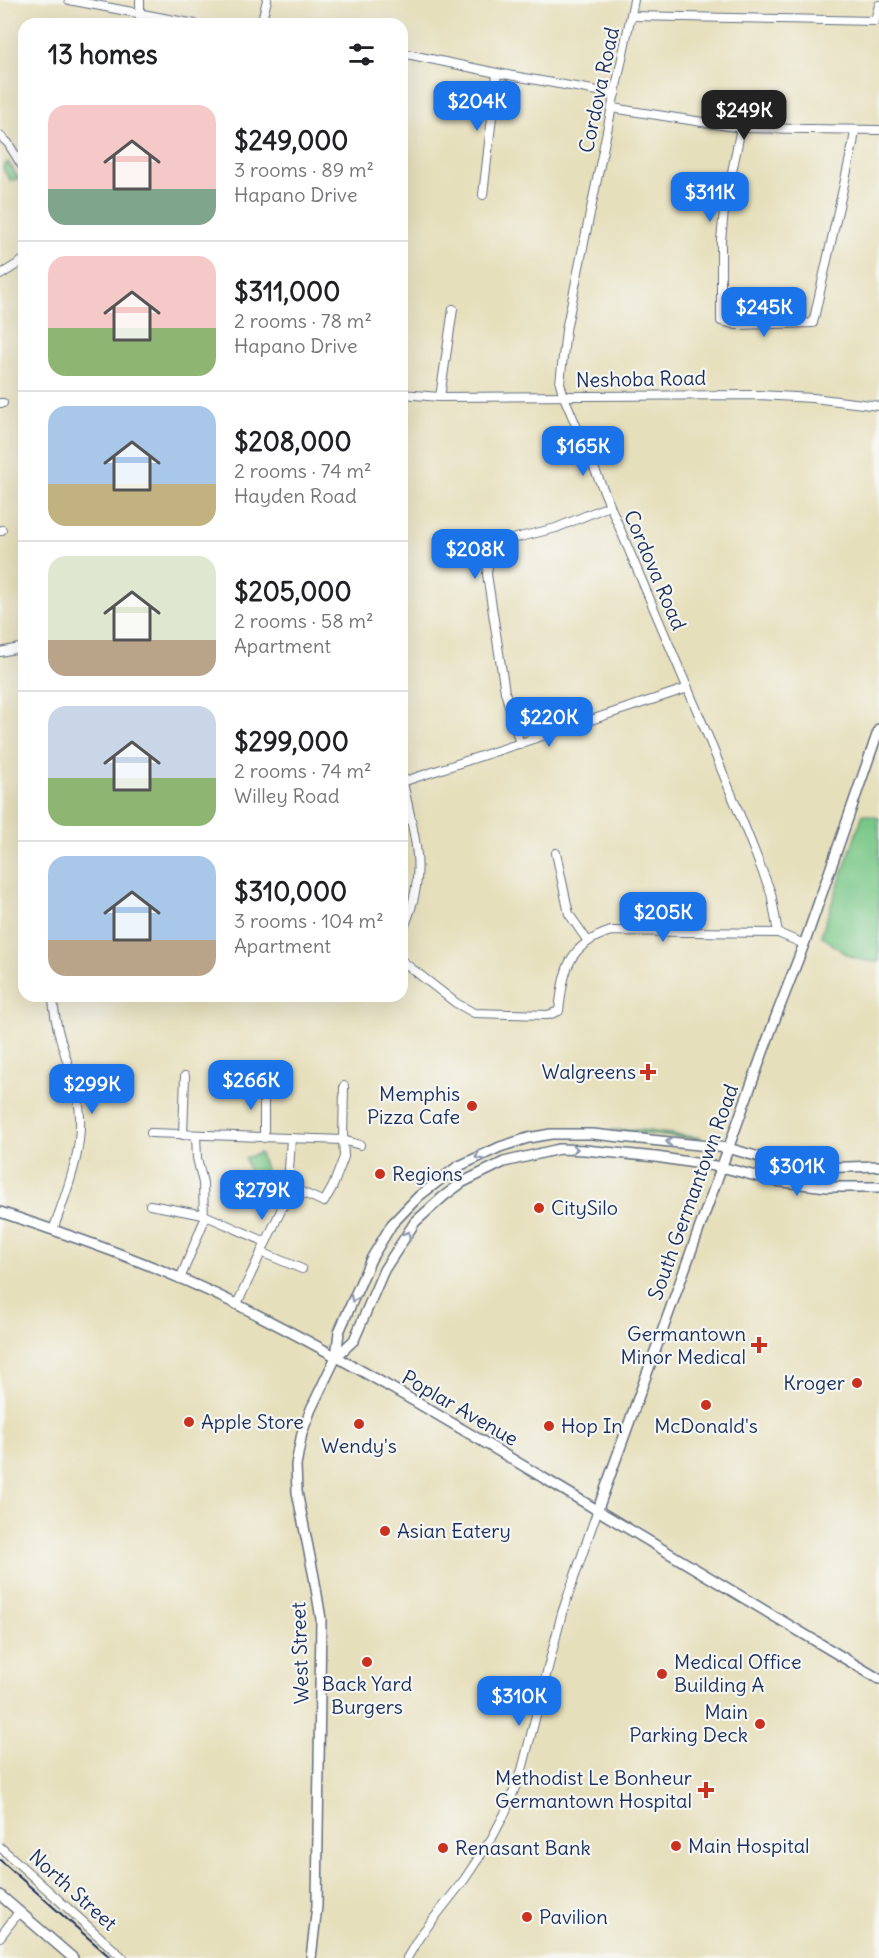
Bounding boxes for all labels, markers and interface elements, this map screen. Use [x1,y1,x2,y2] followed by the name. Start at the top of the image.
[573,25,624,155] street label: Cordova Road
[48,38,158,71] text: 13 homes
[345,38,378,71] icon: filters
[435,81,519,132] pin: $204K
[447,88,507,113] text: $204K
[702,90,786,141] pin: $249K
[715,97,773,122] text: $249K
[234,124,348,157] text: $249,000
[96,129,168,201] icon: home
[234,157,374,182] text: 3 rooms · 89 m²
[668,172,752,223] pin: $311K
[685,179,735,204] text: $311K
[234,182,357,207] text: Hapano Drive
[234,275,340,308] text: $311,000
[96,280,168,352] icon: home
[722,287,806,338] pin: $245K
[735,294,793,319] text: $245K
[234,308,372,333] text: 2 rooms · 78 m²
[234,333,357,358] text: Hapano Drive
[576,365,707,392] street label: Neshoba Road
[234,425,352,458] text: $208,000
[541,426,625,477] pin: $165K
[96,430,168,502] icon: home
[556,433,610,458] text: $165K
[234,458,371,483] text: 2 rooms · 74 m²
[234,483,357,508] text: Hayden Road
[619,506,692,634] street label: Cordova Road
[433,529,517,580] pin: $208K
[445,536,505,561] text: $208K
[234,575,352,608] text: $205,000
[96,580,168,652] icon: home
[234,608,374,633] text: 2 rooms · 58 m²
[234,633,331,658] text: Apartment
[507,697,591,748] pin: $220K
[520,704,578,729] text: $220K
[234,725,349,758] text: $299,000
[96,730,168,802] icon: home
[234,758,371,783] text: 2 rooms · 74 m²
[234,783,339,808] text: Willey Road
[234,875,347,908] text: $310,000
[96,880,168,952] icon: home
[621,892,705,943] pin: $205K
[633,899,693,924] text: $205K
[234,908,384,933] text: 3 rooms · 104 m²
[234,933,331,958] text: Apartment
[542,1059,636,1084] place label: Walgreens
[209,1060,293,1111] pin: $266K
[50,1064,134,1115] pin: $299K
[641,1065,655,1079] marker: Walgreens
[222,1067,280,1092] text: $266K
[63,1071,121,1096] text: $299K
[642,1080,743,1303] street label: South Germantown Road
[367,1081,460,1129] place label: Memphis Pizza Cafe
[465,1099,479,1113] marker: Memphis Pizza Cafe
[665,1136,674,1149] one-way arrow
[570,1143,579,1156] one-way arrow
[755,1146,839,1197] pin: $301K
[474,1149,485,1161] one-way arrow
[769,1153,825,1178] text: $301K
[392,1161,463,1186] place label: Regions
[373,1167,387,1181] marker: Regions
[220,1170,304,1221] pin: $279K
[234,1177,290,1202] text: $279K
[551,1195,618,1220] place label: CitySilo
[532,1201,546,1215] marker: CitySilo
[400,1231,411,1242] one-way arrow
[349,1292,361,1303] one-way arrow
[621,1321,746,1369] place label: Germantown Minor Medical
[750,1336,768,1354] marker: Germantown Minor Medical
[398,1364,523,1451] street label: Poplar Avenue
[783,1370,845,1395] place label: Kroger
[850,1376,864,1390] marker: Kroger
[699,1398,713,1412] marker: McDonald's
[201,1409,304,1434] place label: Apple Store
[561,1413,623,1438] place label: Hop In
[654,1413,758,1438] place label: McDonald's
[182,1415,196,1429] marker: Apple Store
[352,1417,366,1431] marker: Wendy's
[542,1419,556,1433] marker: Hop In
[321,1433,397,1458] place label: Wendy's
[397,1518,511,1543] place label: Asian Eatery
[378,1524,392,1538] marker: Asian Eatery
[285,1601,314,1705] street label: West Street
[674,1649,801,1697] place label: Medical Office Building A
[360,1655,374,1669] marker: Back Yard Burgers
[655,1667,669,1681] marker: Medical Office Building A
[322,1671,412,1719] place label: Back Yard Burgers
[477,1676,561,1727] pin: $310K
[491,1683,547,1708] text: $310K
[629,1699,748,1747] place label: Main Parking Deck
[753,1717,767,1731] marker: Main Parking Deck
[495,1765,692,1813] place label: Methodist Le Bonheur Germantown Hospital
[697,1781,715,1799] marker: Methodist Le Bonheur Germantown Hospital
[688,1833,810,1858] place label: Main Hospital
[455,1835,591,1860] place label: Renasant Bank
[669,1839,683,1853] marker: Main Hospital
[436,1841,450,1855] marker: Renasant Bank
[24,1844,123,1936] street label: North Street
[539,1904,608,1929] place label: Pavilion
[520,1910,534,1924] marker: Pavilion

